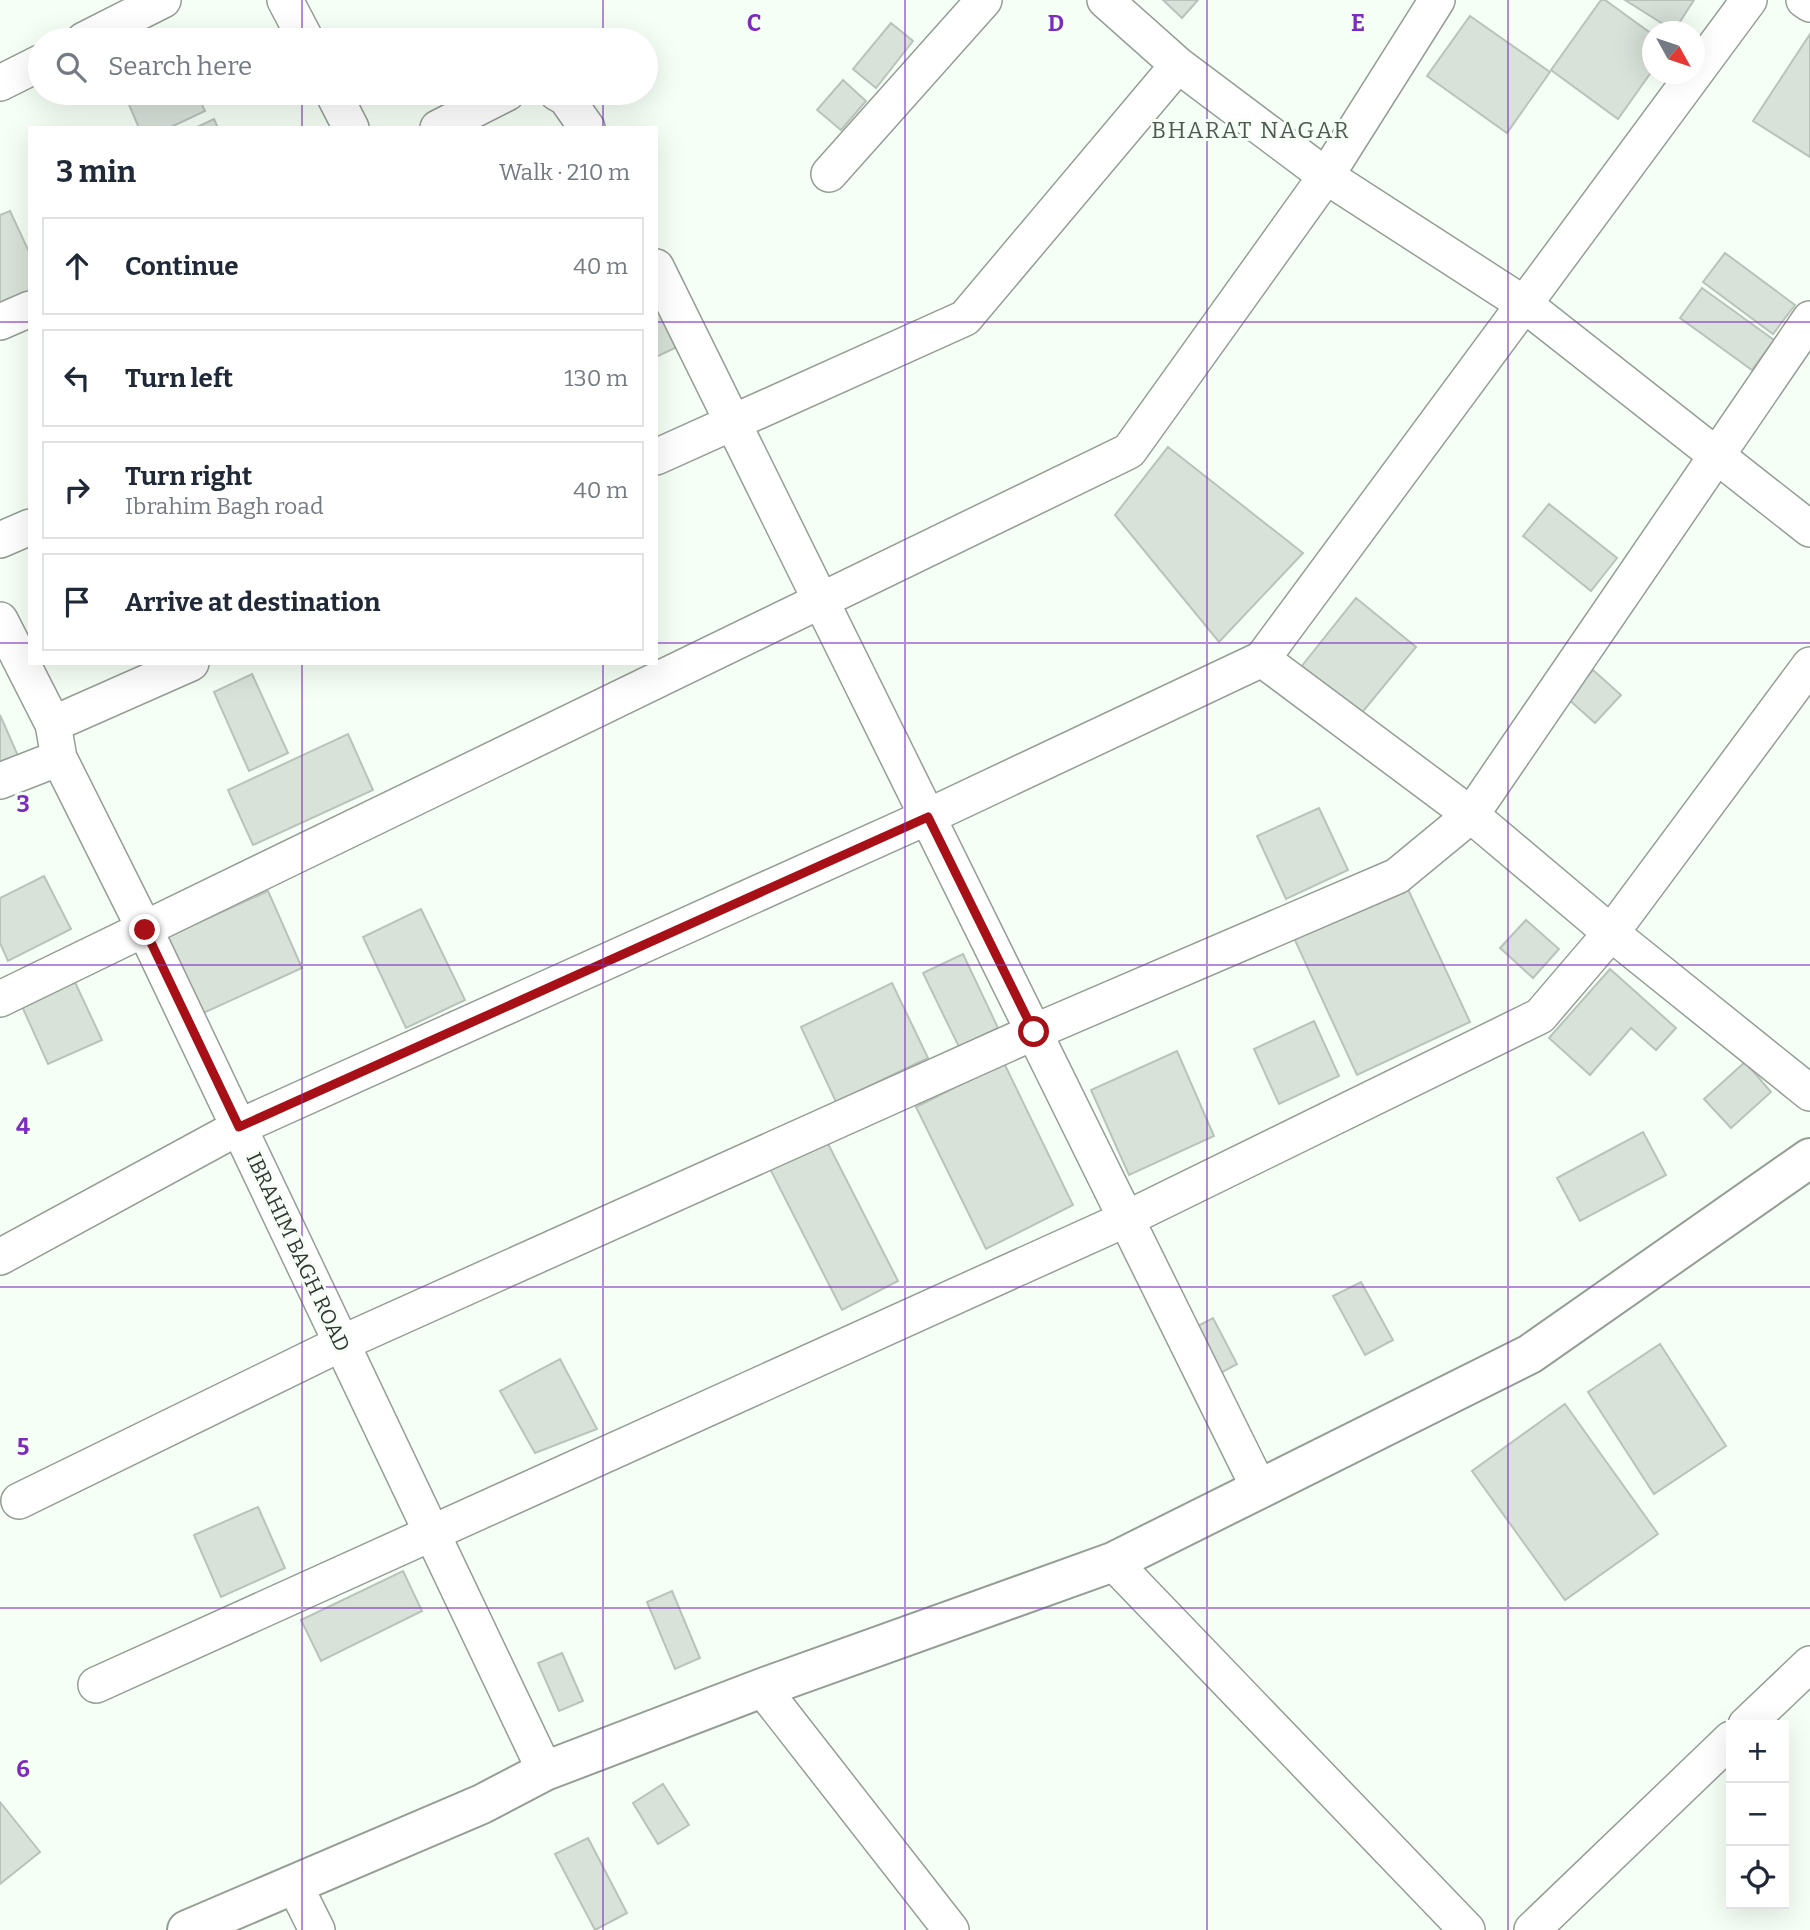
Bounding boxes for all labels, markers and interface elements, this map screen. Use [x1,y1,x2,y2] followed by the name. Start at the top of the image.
[747,9,761,37] text: C
[1048,9,1064,37] text: D
[1351,9,1365,37] text: E
[1642,21,1705,84] north arrow
[28,28,658,105] search box
[52,48,90,86] icon: search
[108,51,252,82] text: Search here
[1151,116,1351,144] district label: BHARAT NAGAR
[56,154,136,190] text: 3 min
[499,158,630,186] text: Walk · 210 m
[58,247,96,285] icon: ahead
[125,251,239,282] text: Continue
[573,252,628,280] text: 40 m
[58,359,96,397] icon: left
[125,363,233,394] text: Turn left
[564,364,628,392] text: 130 m
[125,461,252,492] text: Turn right
[58,471,96,509] icon: right
[573,476,628,504] text: 40 m
[125,492,324,520] text: Ibrahim Bagh road
[58,583,96,621] icon: arrive
[125,587,380,618] text: Arrive at destination
[16,790,30,818] text: 3
[129,914,160,945] route end
[1018,1016,1049,1047] route start
[16,1112,30,1140] text: 4
[240,1148,356,1356] street label: IBRAHIM BAGH ROAD
[17,1433,29,1461] text: 5
[1726,1720,1789,1909] map controls
[1726,1720,1789,1783] button: +
[16,1755,30,1783] text: 6
[1726,1783,1789,1846] button: −
[1726,1846,1789,1909] button: locate

